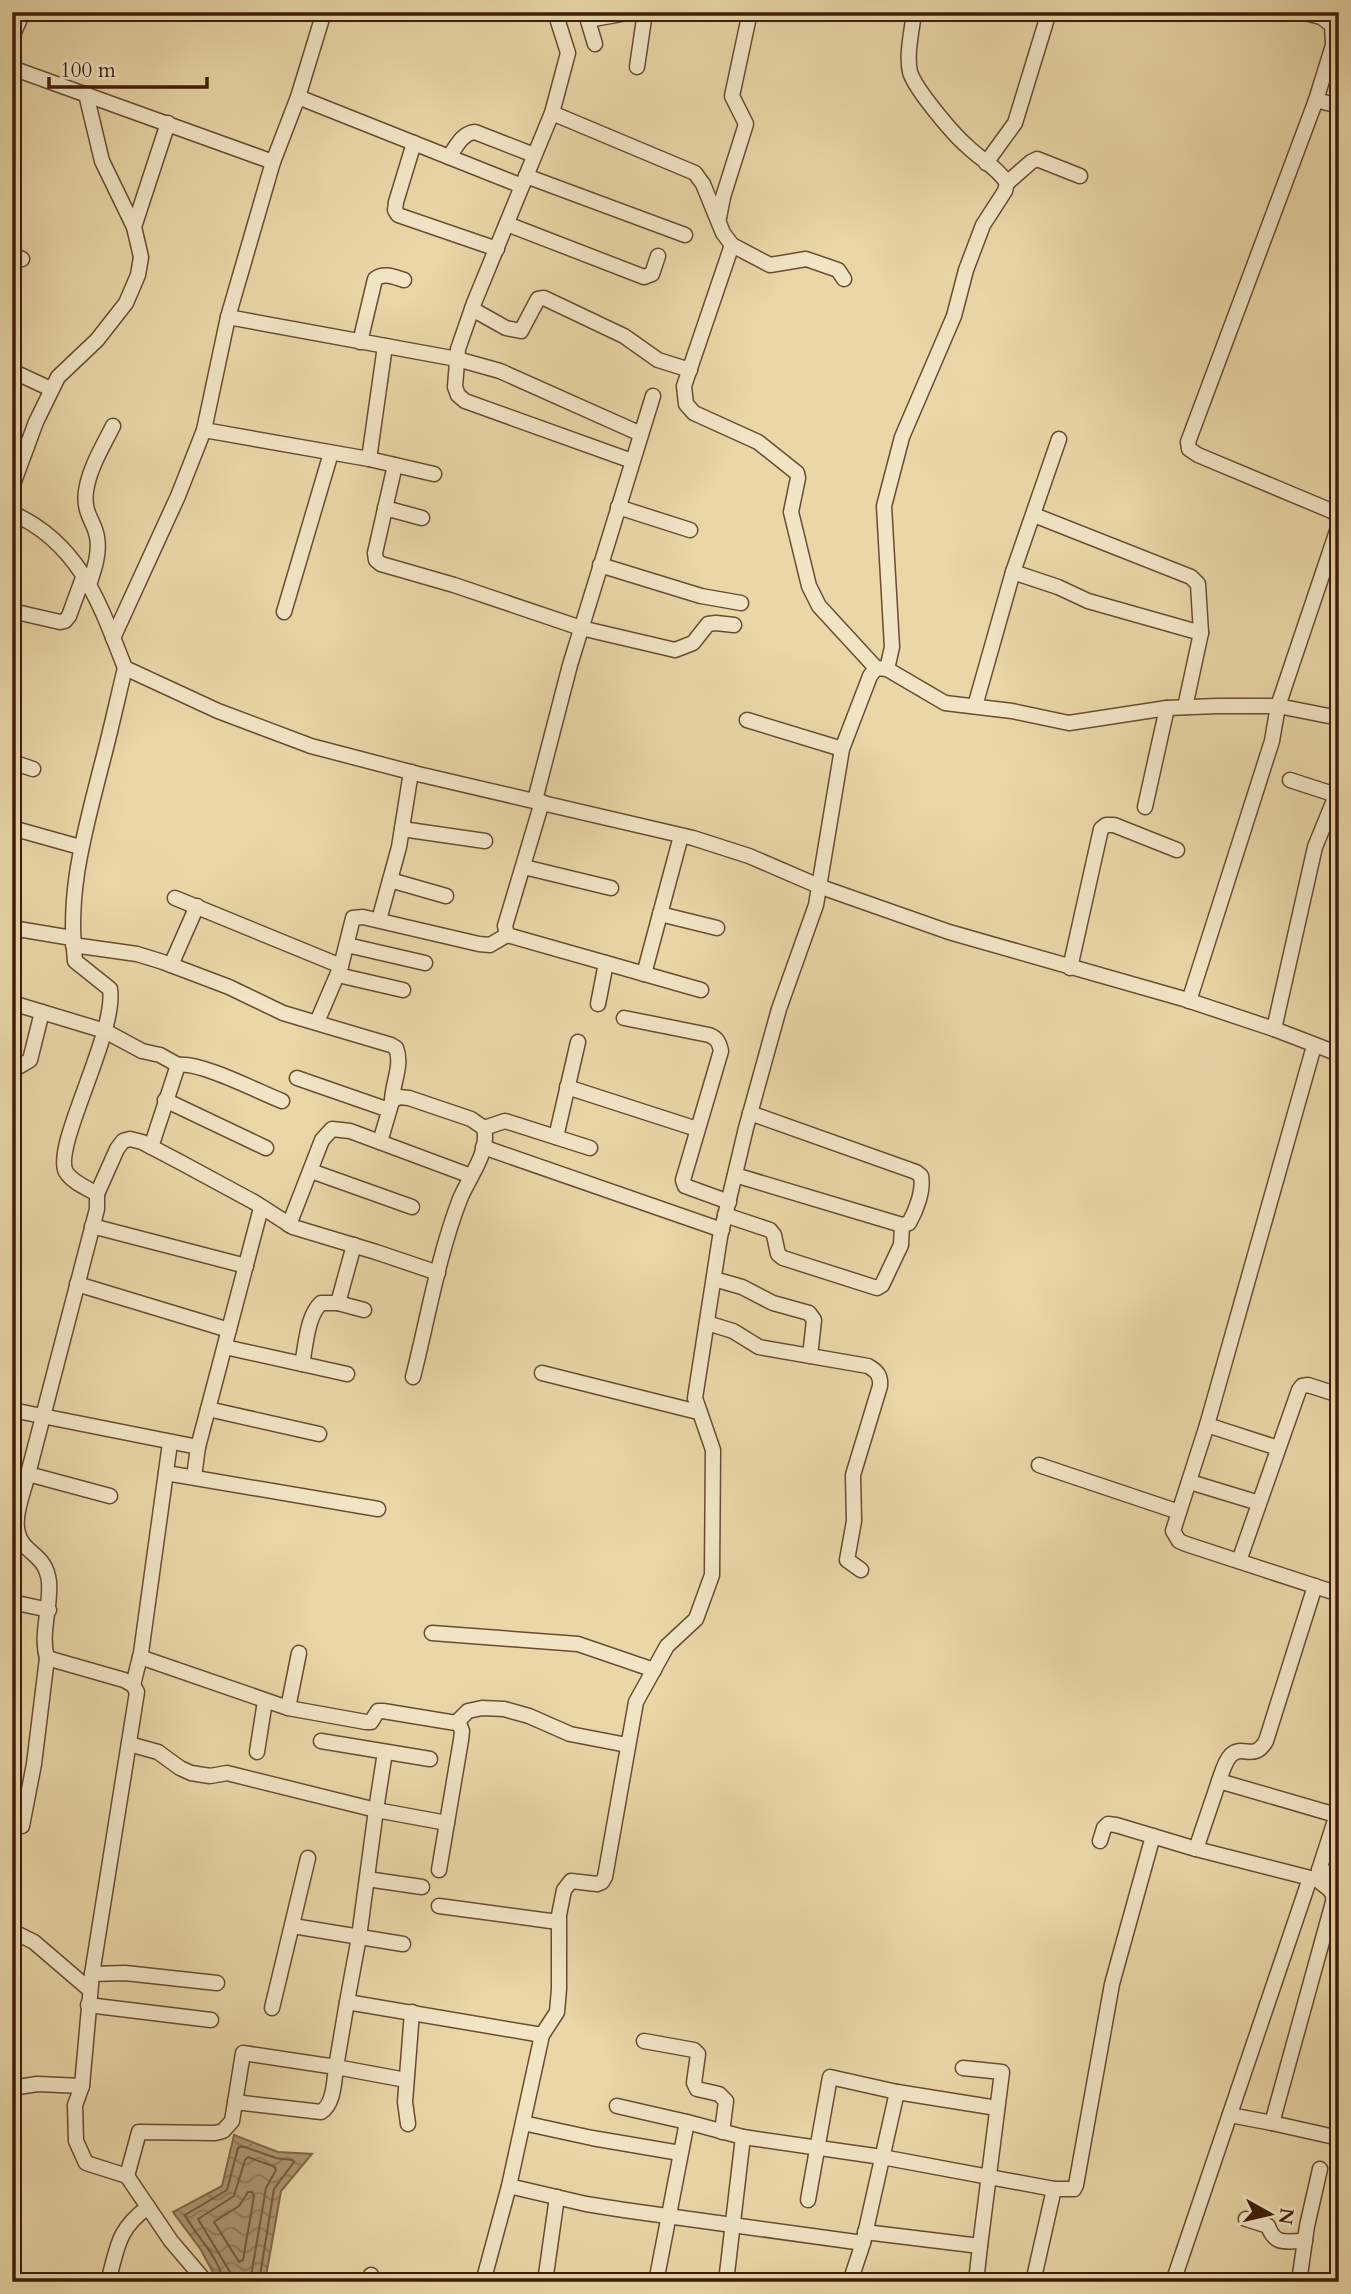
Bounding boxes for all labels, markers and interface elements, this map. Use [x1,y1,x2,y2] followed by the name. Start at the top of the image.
[49,46,206,90] scale bar
[60,56,116,85] text: 100 m
[1236,2178,1306,2248] north arrow
[1272,2206,1300,2227] text: N

